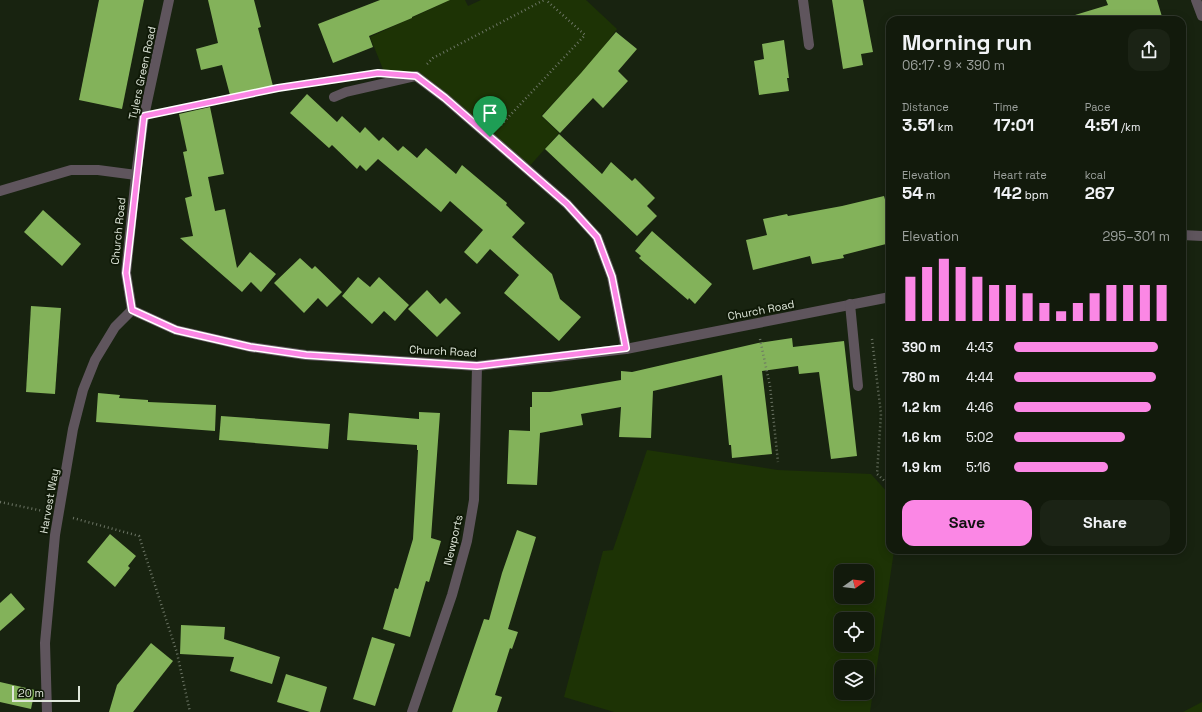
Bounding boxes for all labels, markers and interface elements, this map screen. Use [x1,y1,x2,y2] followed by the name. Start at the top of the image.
[125,25,159,121] street label: Tylers Green Road
[902,28,1032,56] text: Morning run
[1128,29,1170,71] button: share
[902,57,1005,74] text: 06:17 · 9 × 390 m
[473,96,507,137] pin
[902,100,949,114] text: Distance
[993,100,1018,114] text: Time
[1085,100,1110,114] text: Pace
[479,102,501,124] icon: arrive
[902,114,935,136] text: 3.51
[993,114,1034,136] text: 17:01
[1085,114,1118,136] text: 4:51
[935,120,953,134] text: km
[1118,120,1140,134] text: /km
[902,168,950,182] text: Elevation
[993,168,1047,182] text: Heart rate
[1085,168,1106,182] text: kcal
[902,182,923,204] text: 54
[993,182,1022,204] text: 142
[1085,182,1114,204] text: 267
[923,188,935,202] text: m
[1022,188,1048,202] text: bpm
[108,197,128,265] street label: Church Road
[902,228,959,245] text: Elevation
[1102,228,1170,245] text: 295–301 m
[727,297,795,323] street label: Church Road
[902,339,941,356] text: 390 m
[966,339,993,356] text: 4:43
[409,342,477,360] street label: Church Road
[902,369,940,386] text: 780 m
[966,369,994,386] text: 4:44
[902,399,941,416] text: 1.2 km
[966,399,994,416] text: 4:46
[902,429,941,446] text: 1.6 km
[966,429,993,446] text: 5:02
[902,459,942,476] text: 1.9 km
[966,459,990,476] text: 5:16
[36,467,62,535] street label: Harvest Way
[902,500,1032,546] button: Save
[1040,500,1170,546] button: Share
[440,513,466,567] street label: Newports
[834,564,874,604] north arrow
[834,564,874,700] map controls
[834,612,874,652] button: locate
[834,660,874,700] button: layers
[12,684,80,703] scale bar
[18,686,44,700] text: 20 m

